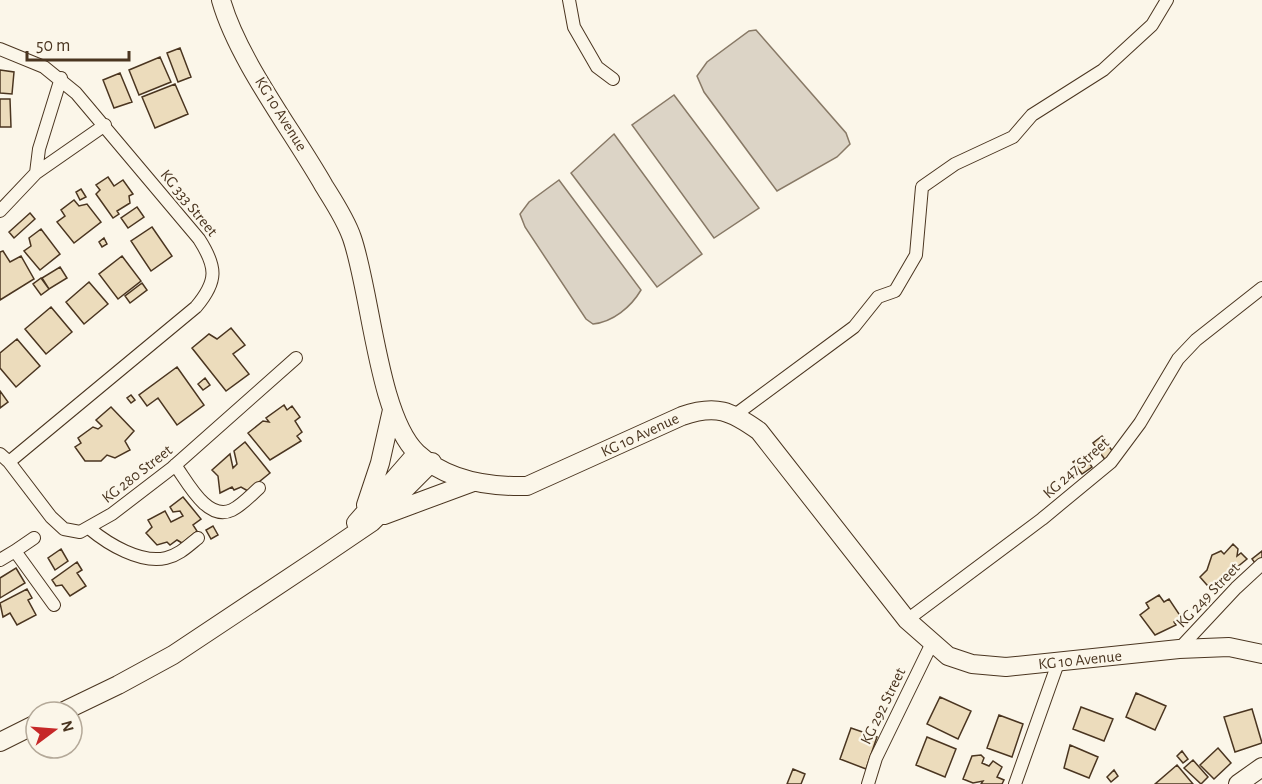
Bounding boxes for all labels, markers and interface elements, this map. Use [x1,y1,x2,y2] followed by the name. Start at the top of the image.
[27,24,129,62] scale bar
[36,37,70,55] text: 50 m
[252,74,310,154] street label: KG 10 Avenue
[157,167,221,239] street label: KG 333 Street
[599,410,681,460] street label: KG 10 Avenue
[1040,434,1112,502] street label: KG 247 Street
[99,442,175,506] street label: KG 280 Street
[1173,559,1243,631] street label: KG 249 Street
[1037,648,1123,672] street label: KG 10 Avenue
[858,665,908,747] street label: KG 292 Street
[24,700,84,760] north arrow
[58,719,77,734] text: N

